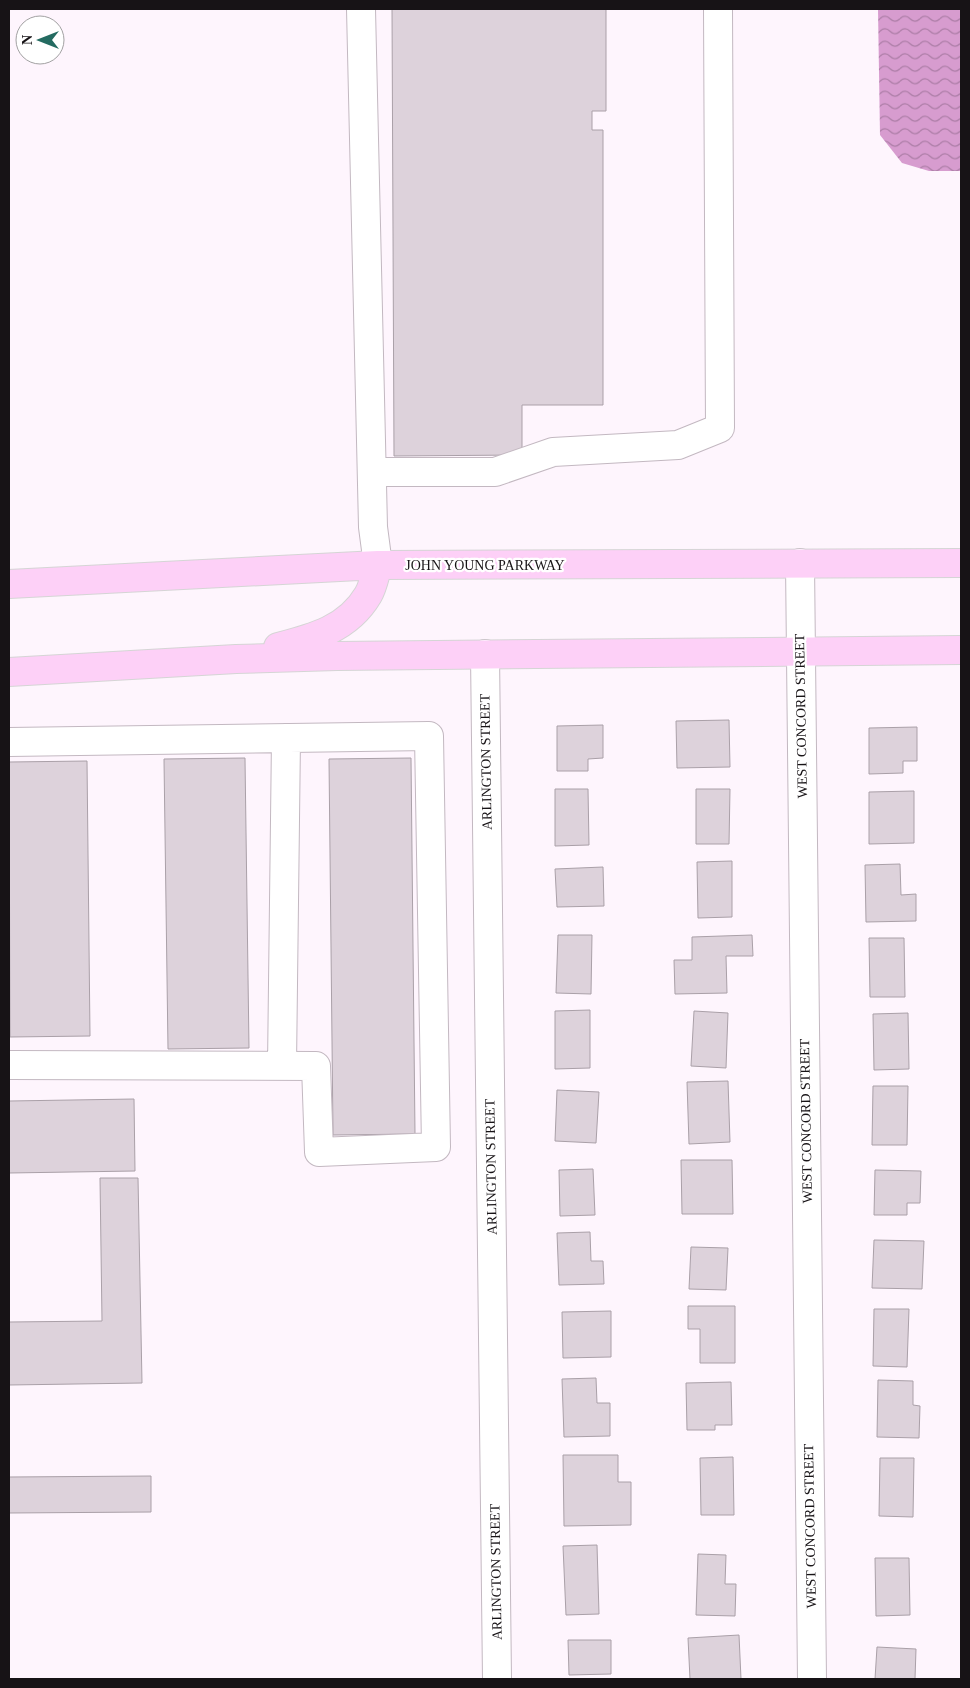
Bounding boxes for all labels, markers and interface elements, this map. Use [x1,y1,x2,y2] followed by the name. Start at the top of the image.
[15,15,65,65] north arrow
[20,35,35,45] text: N
[405,558,565,573] street label: JOHN YOUNG PARKWAY
[792,633,810,798] street label: WEST CONCORD STREET
[477,693,495,830] street label: ARLINGTON STREET
[797,1038,815,1203] street label: WEST CONCORD STREET
[482,1098,500,1235] street label: ARLINGTON STREET
[801,1443,819,1608] street label: WEST CONCORD STREET
[487,1503,505,1640] street label: ARLINGTON STREET

